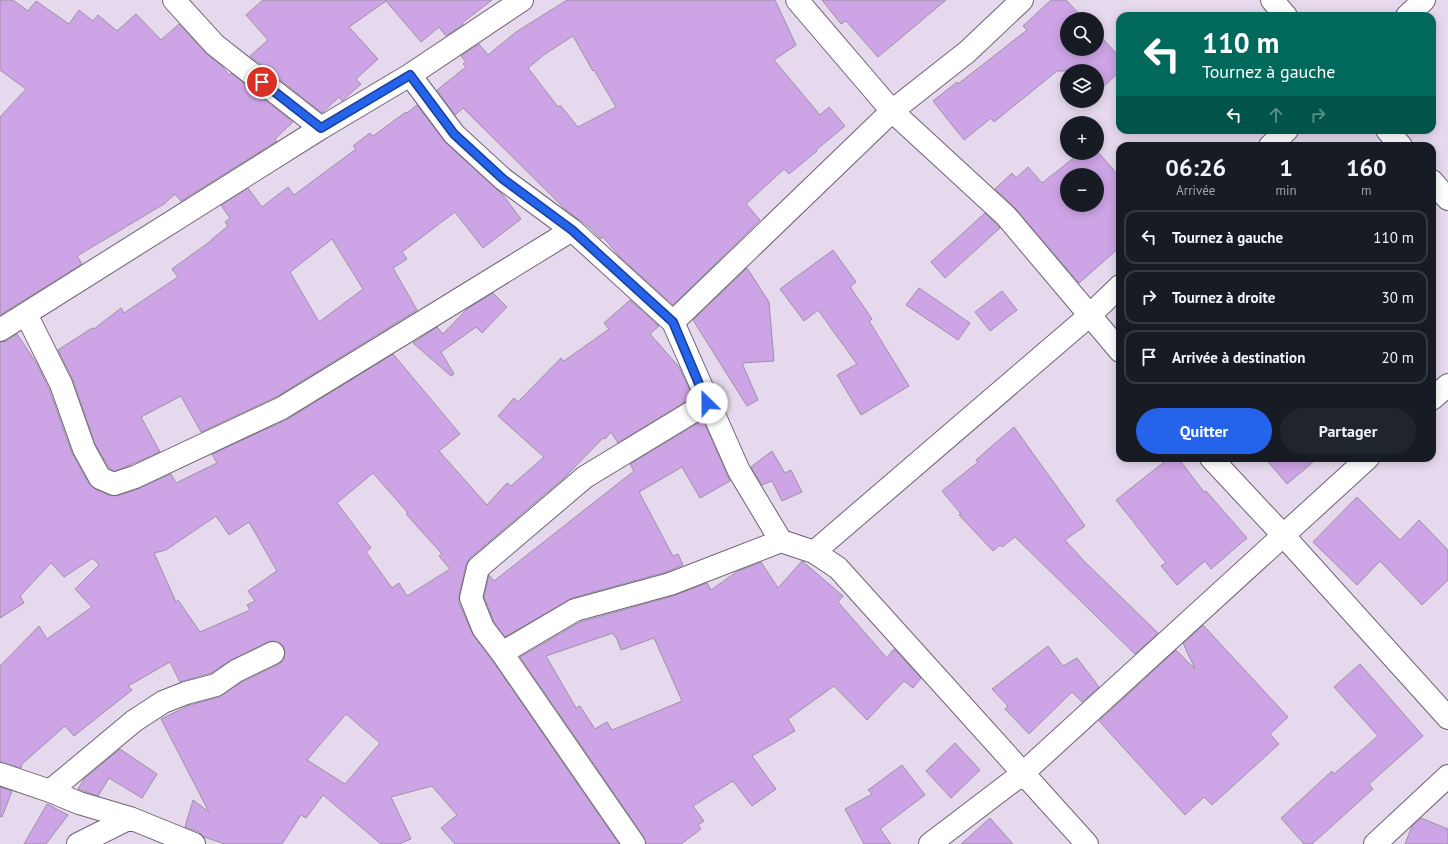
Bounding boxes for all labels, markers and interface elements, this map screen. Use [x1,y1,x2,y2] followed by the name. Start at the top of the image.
[1060,12,1104,212] map controls
[1060,12,1104,56] button: search
[1202,24,1279,61] text: 110 m
[1136,28,1188,80] icon: left
[1202,60,1335,83] text: Tournez à gauche
[1060,64,1104,108] button: layers
[245,65,279,99] pin
[251,71,273,93] icon: arrive
[1223,104,1245,126] icon: left
[1265,104,1287,126] icon: ahead
[1307,104,1329,126] icon: right
[1060,116,1104,160] button: +
[1165,152,1226,183] text: 06:26
[1279,152,1293,183] text: 1
[1346,152,1387,183] text: 160
[1060,168,1104,212] button: −
[1176,182,1215,199] text: Arrivée
[1275,182,1297,199] text: min
[1361,182,1372,199] text: m
[1138,226,1160,248] icon: left
[1172,228,1283,247] text: Tournez à gauche
[1373,228,1414,247] text: 110 m
[1138,286,1160,308] icon: right
[1172,288,1275,307] text: Tournez à droite
[1381,288,1414,307] text: 30 m
[1138,346,1160,368] icon: arrive
[1172,348,1305,367] text: Arrivée à destination
[1381,348,1414,367] text: 20 m
[686,382,728,424] position arrow
[1136,408,1272,454] button: Quitter
[1280,408,1416,454] button: Partager

